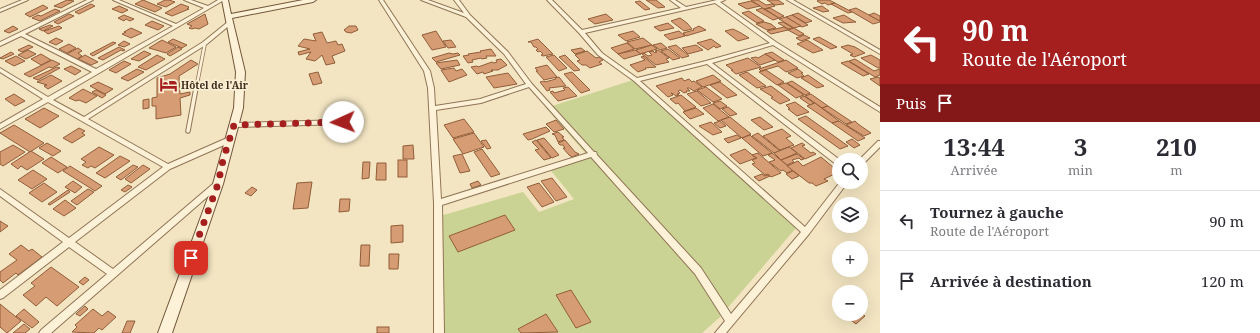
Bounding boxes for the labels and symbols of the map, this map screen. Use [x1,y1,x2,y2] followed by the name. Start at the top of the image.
[158,75,178,95] hotel icon: Hôtel de l'Air
[181,78,249,92] place label: Hôtel de l'Air
[322,101,364,143] position arrow
[174,241,208,275] pin

